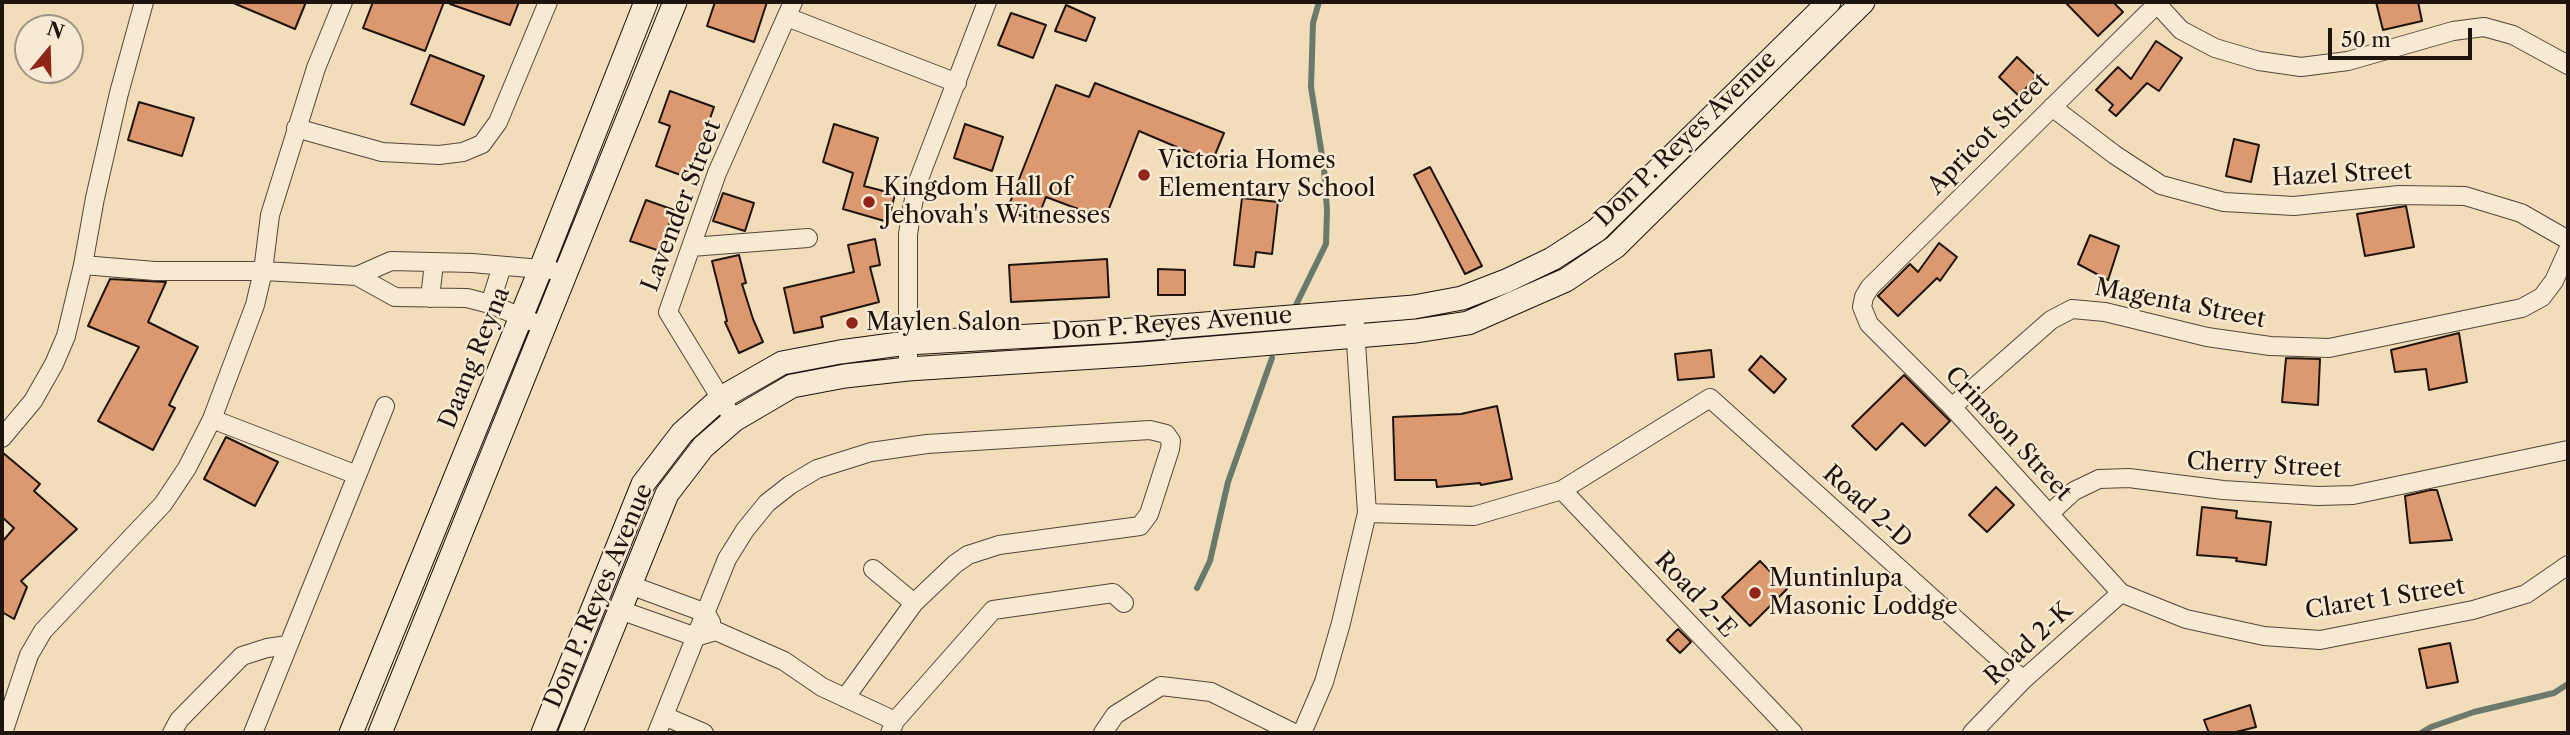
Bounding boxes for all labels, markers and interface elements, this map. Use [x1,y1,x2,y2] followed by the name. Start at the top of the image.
[14,14,84,84] north arrow
[2332,14,2476,58] scale bar
[44,17,67,44] text: N
[2341,27,2391,52] text: 50 m
[1589,45,1783,233] street label: Don P. Reyes Avenue
[1922,67,2056,201] street label: Apricot Street
[636,116,728,296] street label: Lavender Street
[1158,147,1375,203] place label: Victoria Homes Elementary School
[2271,157,2413,193] street label: Hazel Street
[1136,167,1152,183] marker: Victoria Homes Elementary School
[883,174,1110,230] place label: Kingdom Hall of Jehovah's Witnesses
[861,194,877,210] marker: Kingdom Hall of Jehovah's Witnesses
[2092,273,2268,335] street label: Magenta Street
[434,283,516,433] street label: Daang Reyna
[1051,301,1293,347] street label: Don P. Reyes Avenue
[866,309,1021,337] place label: Maylen Salon
[844,315,860,331] marker: Maylen Salon
[1939,361,2077,507] street label: Crimson Street
[2186,448,2342,484] street label: Cherry Street
[1817,460,1917,554] street label: Road 2-D
[539,480,659,712] street label: Don P. Reyes Avenue
[1648,546,1742,644] street label: Road 2-E
[1769,565,1958,621] place label: Muntinlupa Masonic Loddge
[2303,572,2467,626] street label: Claret 1 Street
[1747,585,1763,601] marker: Muntinlupa Masonic Loddge
[1979,596,2079,692] street label: Road 2-K

